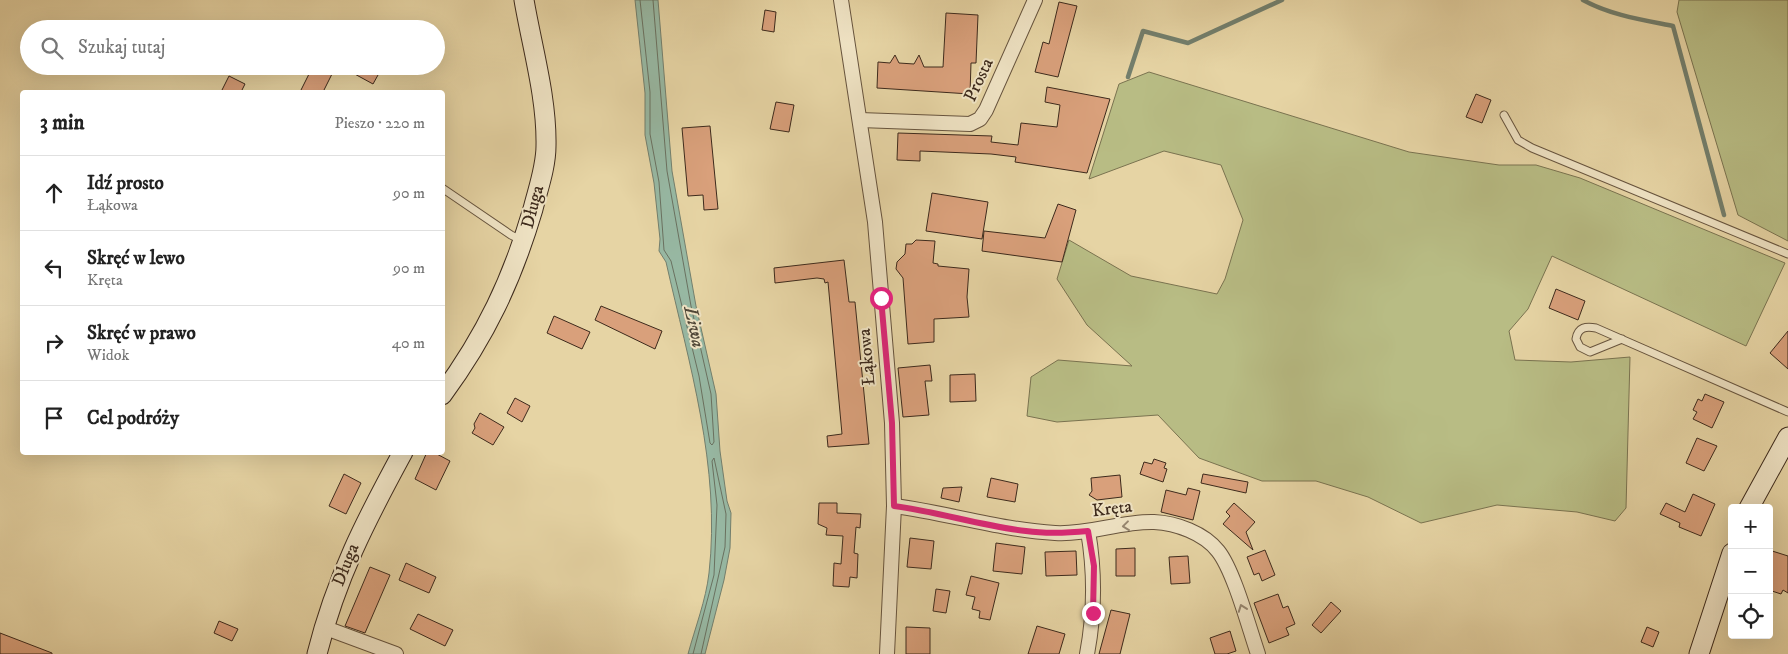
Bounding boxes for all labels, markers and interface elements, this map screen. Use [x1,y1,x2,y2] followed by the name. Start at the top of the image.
[20,20,445,75] search box
[38,34,66,62] icon: search
[78,36,165,59] text: Szukaj tutaj
[959,54,999,105] street label: Prosta
[40,110,85,136] text: 3 min
[334,113,425,133] text: Pieszo · 220 m
[87,172,164,195] text: Idź prosto
[40,179,68,207] icon: ahead
[393,183,425,203] text: 90 m
[517,183,549,231] street label: Długa
[87,195,138,215] text: Łąkowa
[87,247,185,270] text: Skręć w lewo
[40,254,68,282] icon: left
[393,258,425,278] text: 90 m
[87,270,123,290] text: Kręta
[870,287,893,310] route start
[678,303,710,350] water label: Liwa
[87,322,196,345] text: Skręć w prawo
[854,327,880,386] street label: Łąkowa
[40,329,68,357] icon: right
[392,333,425,353] text: 40 m
[87,345,129,365] text: Widok
[40,404,68,432] icon: arrive
[87,407,179,430] text: Cel podróży
[1091,496,1134,522] street label: Kręta
[1728,504,1773,639] map controls
[1728,504,1773,549] button: +
[1121,520,1129,531] one-way arrow
[328,540,365,589] street label: Długa
[1728,549,1773,594] button: −
[1728,594,1773,639] button: locate
[1082,602,1105,625] route end
[1238,604,1248,613] one-way arrow

